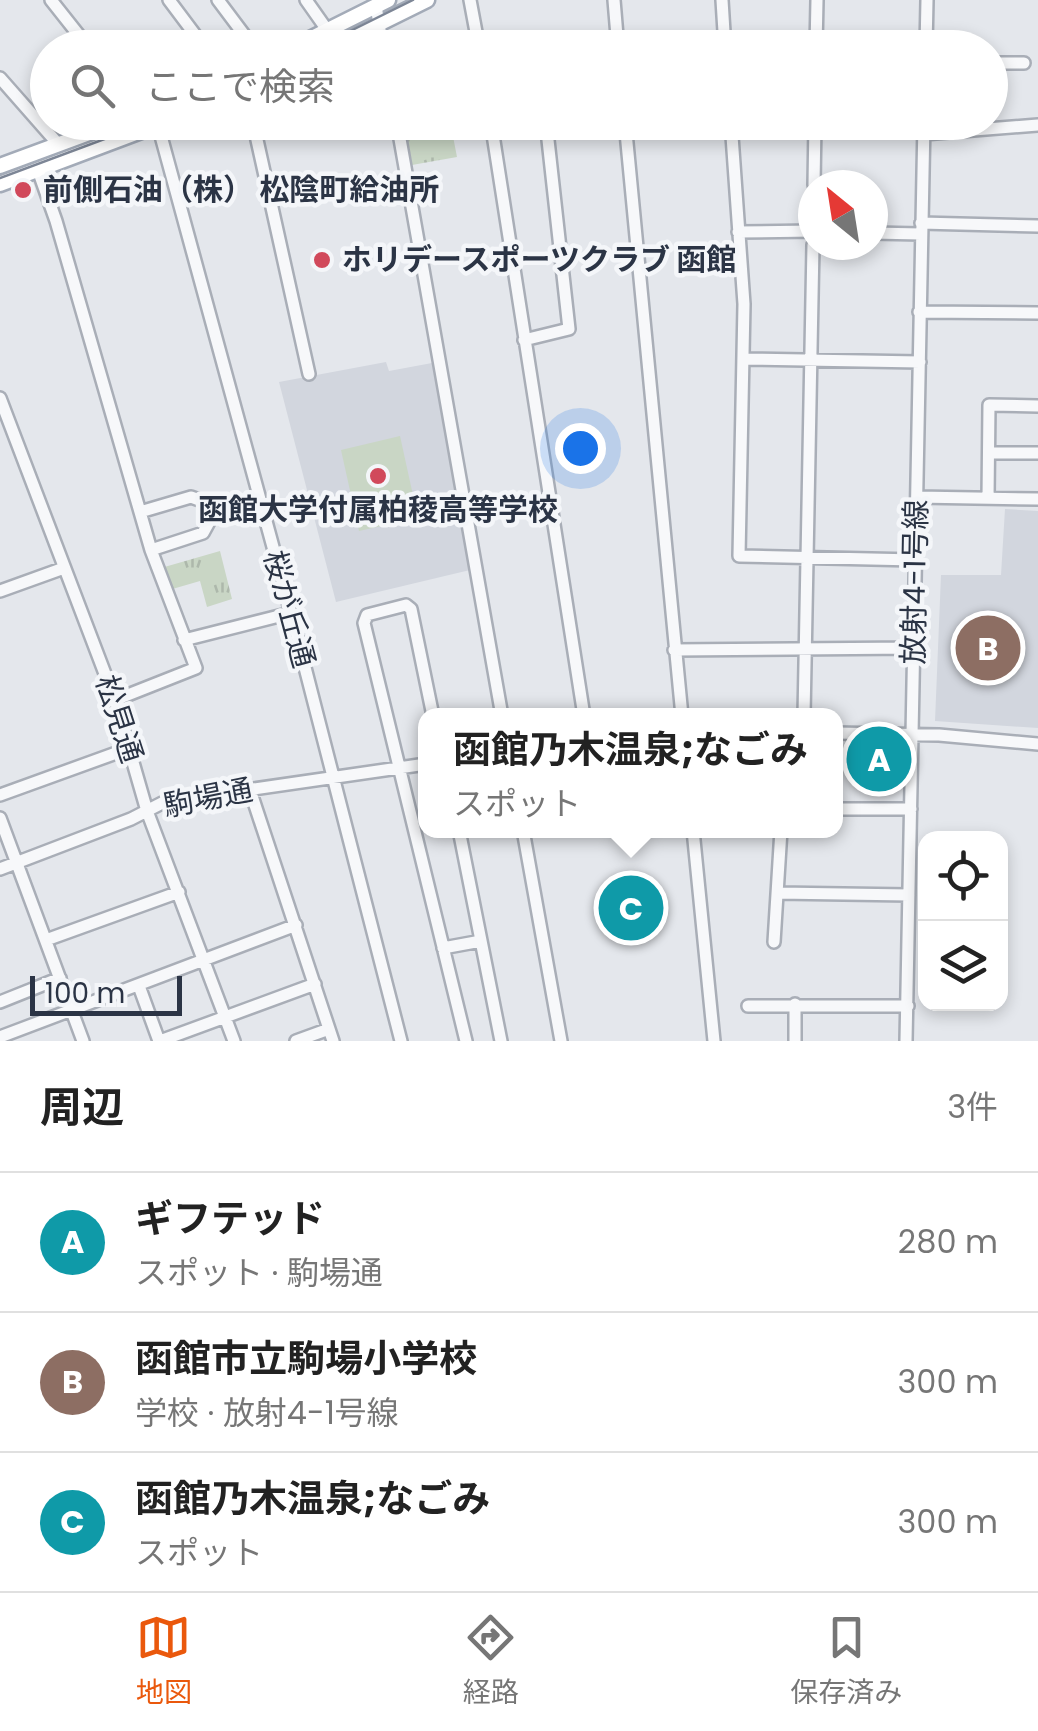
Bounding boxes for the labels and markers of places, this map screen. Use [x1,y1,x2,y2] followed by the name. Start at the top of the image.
[43,168,439,211] place label: 前側石油（株） 松陰町給油所
[12,179,34,201] marker: 前側石油（株） 松陰町給油所
[342,238,736,281] place label: ホリデースポーツクラブ 函館
[311,249,333,271] marker: ホリデースポーツクラブ 函館
[367,465,389,487] marker: 函館大学付属柏稜高等学校
[198,488,558,531] place label: 函館大学付属柏稜高等学校
[956,610,1020,686] pin: B
[846,722,912,796] pin: A
[598,870,664,946] pin: C

